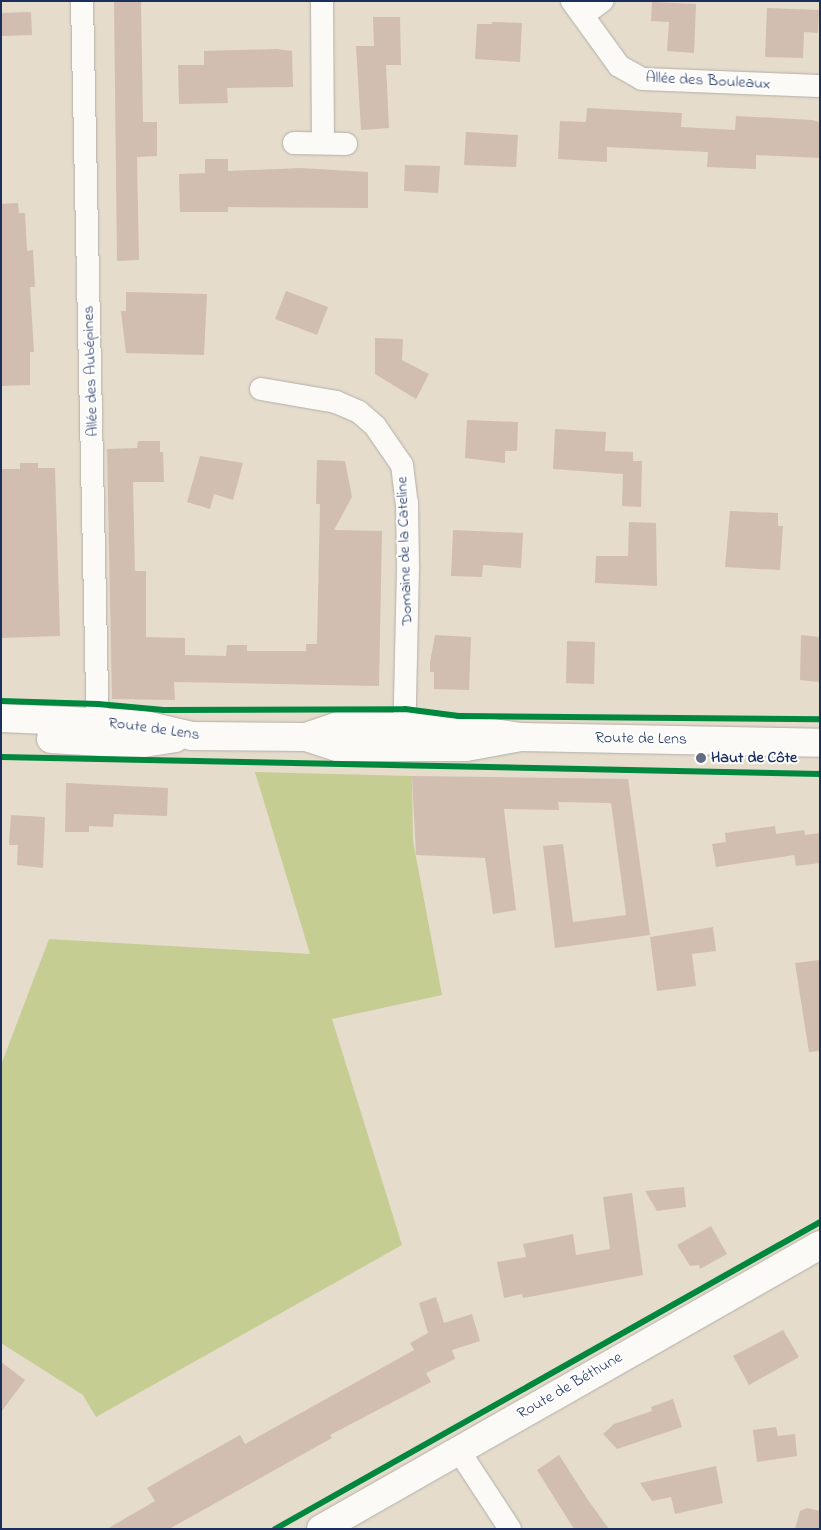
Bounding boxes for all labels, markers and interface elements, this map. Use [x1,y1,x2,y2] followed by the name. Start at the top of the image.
[645,68,771,94] street label: Allée des Bouleaux
[79,305,103,437] street label: Allée des Aubépines
[393,476,417,626] street label: Domaine de la Cateline
[107,713,201,745] street label: Route de Lens
[595,729,687,749] street label: Route de Lens
[711,748,797,768] place label: Haut de Côte
[695,752,707,764] marker: Haut de Côte
[514,1348,626,1424] street label: Route de Béthune

